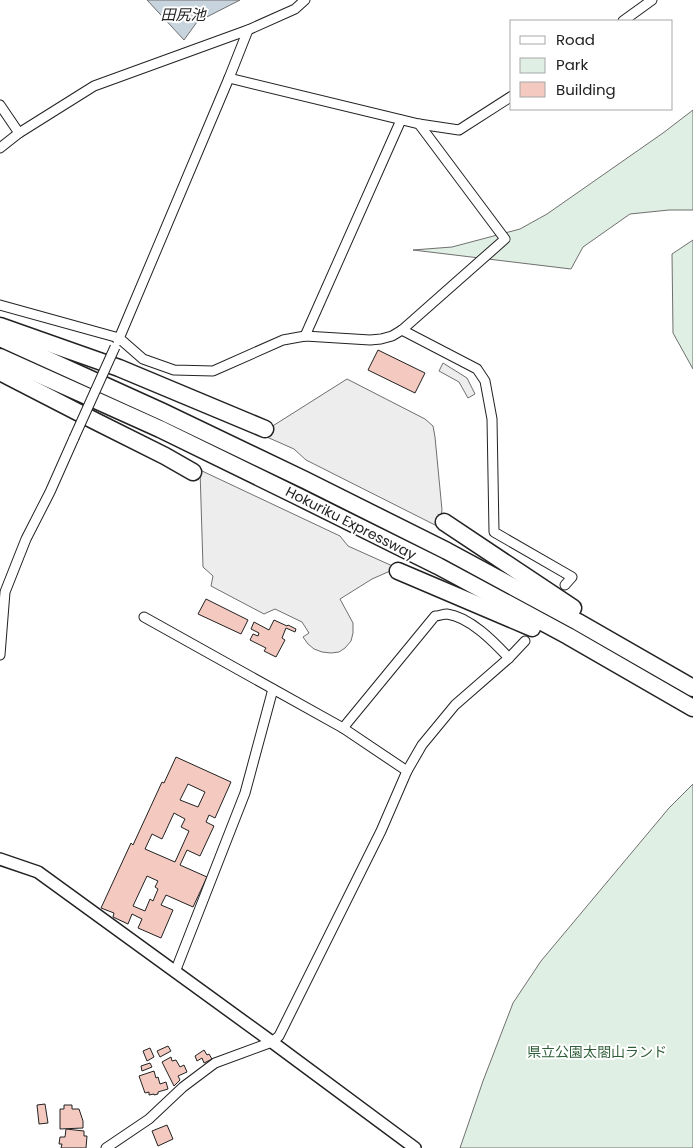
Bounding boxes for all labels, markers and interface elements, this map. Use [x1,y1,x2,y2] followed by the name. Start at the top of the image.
[160,4,207,25] water label: 田尻池
[510,20,673,110] legend
[556,29,595,50] text: Road
[556,54,588,75] text: Park
[556,79,616,100] text: Building
[282,481,420,565] street label: Hokuriku Expressway
[527,1042,667,1062] park label: 県立公園太閤山ランド

